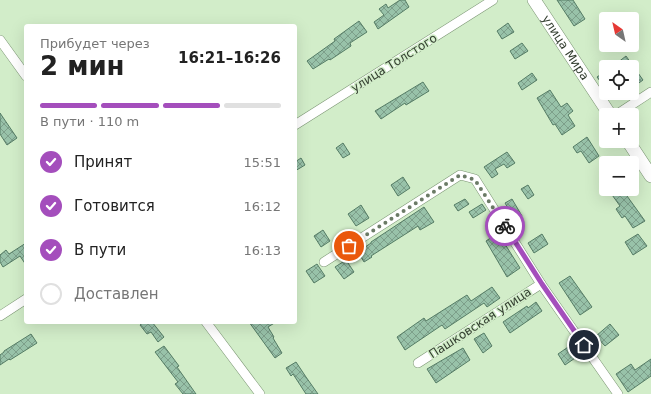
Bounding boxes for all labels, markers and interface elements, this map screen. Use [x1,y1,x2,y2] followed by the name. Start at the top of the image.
[539,12,592,83] street label: улица Мира
[599,12,639,52] north arrow
[599,12,639,196] map controls
[348,31,440,95] street label: улица Толстого
[40,36,150,51] text: Прибудет через
[178,49,281,67] text: 16:21–16:26
[40,51,125,81] text: 2 мин
[599,60,639,100] button: locate
[599,108,639,148] button: +
[40,114,139,129] text: В пути · 110 m
[40,151,62,173] icon: check
[74,153,132,171] text: Принят
[244,155,281,170] text: 15:51
[599,156,639,196] button: −
[40,195,62,217] icon: check
[74,197,155,215] text: Готовится
[244,199,281,214] text: 16:12
[485,206,525,246] courier
[494,215,516,237] icon: bike
[332,229,366,263] pin
[338,235,360,257] icon: bag
[40,239,62,261] icon: check
[74,241,126,259] text: В пути
[244,243,281,258] text: 16:13
[74,285,159,303] text: Доставлен
[426,285,534,361] street label: Пашковская улица
[567,328,601,362] pin
[573,334,595,356] icon: home

